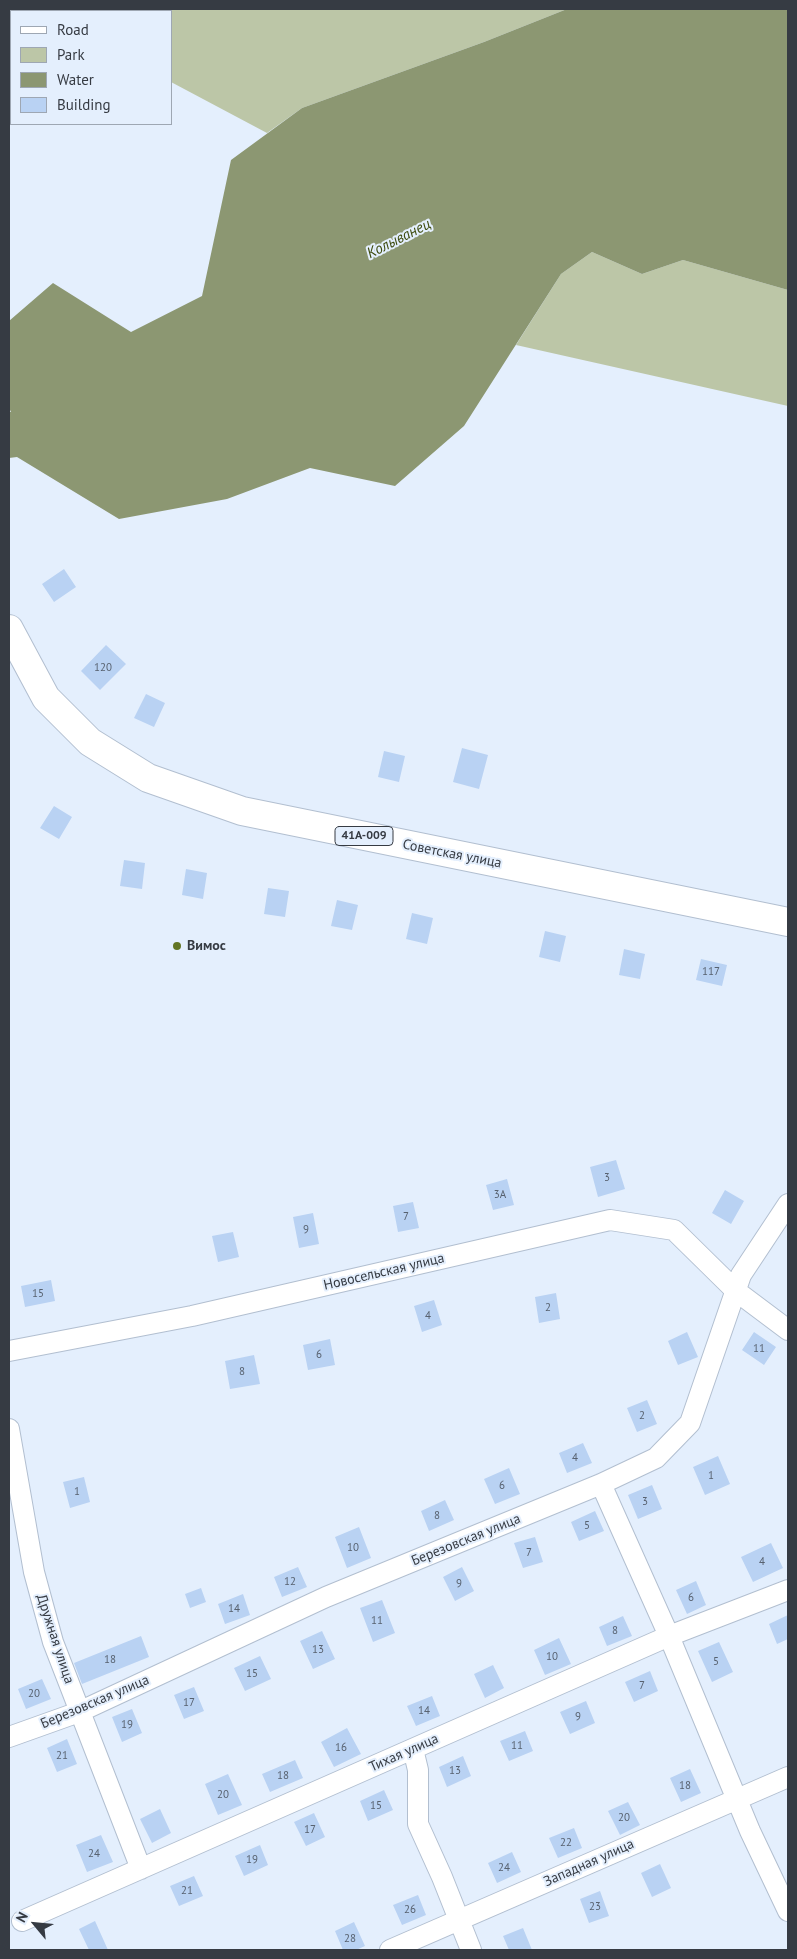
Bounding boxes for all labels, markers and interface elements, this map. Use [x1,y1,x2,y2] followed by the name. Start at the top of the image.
[10,10,172,125] legend
[57,20,89,39] text: Road
[57,45,85,64] text: Park
[57,70,94,89] text: Water
[57,95,111,114] text: Building
[364,215,434,263] water label: Колыванец
[94,661,112,675] house number: 120
[335,826,393,846] road number: 41А-009
[401,836,503,872] street label: Советская улица
[187,938,226,954] place label: Вимос
[171,940,183,952] marker: Вимос
[702,965,720,979] house number: 117
[604,1171,610,1185] house number: 3
[494,1188,506,1202] house number: 3А
[403,1210,409,1224] house number: 7
[303,1223,309,1237] house number: 9
[322,1250,446,1294] street label: Новосельская улица
[32,1287,44,1301] house number: 15
[545,1301,551,1315] house number: 2
[425,1309,431,1323] house number: 4
[753,1342,765,1356] house number: 11
[316,1348,322,1362] house number: 6
[239,1365,245,1379] house number: 8
[639,1409,645,1423] house number: 2
[572,1451,578,1465] house number: 4
[708,1469,714,1483] house number: 1
[499,1479,505,1493] house number: 6
[74,1485,80,1499] house number: 1
[642,1495,648,1509] house number: 3
[434,1509,440,1523] house number: 8
[409,1510,523,1570] street label: Березовская улица
[584,1519,590,1533] house number: 5
[347,1541,359,1555] house number: 10
[526,1546,532,1560] house number: 7
[759,1555,765,1569] house number: 4
[284,1575,296,1589] house number: 12
[456,1577,462,1591] house number: 9
[688,1591,694,1605] house number: 6
[33,1592,77,1686] street label: Дружная улица
[228,1602,240,1616] house number: 14
[371,1614,383,1628] house number: 11
[612,1624,618,1638] house number: 8
[312,1643,324,1657] house number: 13
[546,1650,558,1664] house number: 10
[104,1653,116,1667] house number: 18
[713,1655,719,1669] house number: 5
[246,1667,258,1681] house number: 15
[38,1672,152,1732] street label: Березовская улица
[639,1679,645,1693] house number: 7
[28,1687,40,1701] house number: 20
[183,1696,195,1710] house number: 17
[418,1704,430,1718] house number: 14
[575,1710,581,1724] house number: 9
[121,1718,133,1732] house number: 19
[367,1730,441,1776] street label: Тихая улица
[511,1739,523,1753] house number: 11
[335,1741,347,1755] house number: 16
[56,1749,68,1763] house number: 21
[449,1764,461,1778] house number: 13
[277,1769,289,1783] house number: 18
[679,1779,691,1793] house number: 18
[217,1788,229,1802] house number: 20
[370,1799,382,1813] house number: 15
[618,1811,630,1825] house number: 20
[304,1823,316,1837] house number: 17
[541,1836,637,1890] street label: Западная улица
[560,1836,572,1850] house number: 22
[88,1847,100,1861] house number: 24
[246,1853,258,1867] house number: 19
[498,1861,510,1875] house number: 24
[181,1884,193,1898] house number: 21
[10,1899,60,1949] north arrow
[589,1900,601,1914] house number: 23
[404,1903,416,1917] house number: 26
[12,1909,32,1925] text: N
[344,1932,356,1946] house number: 28

